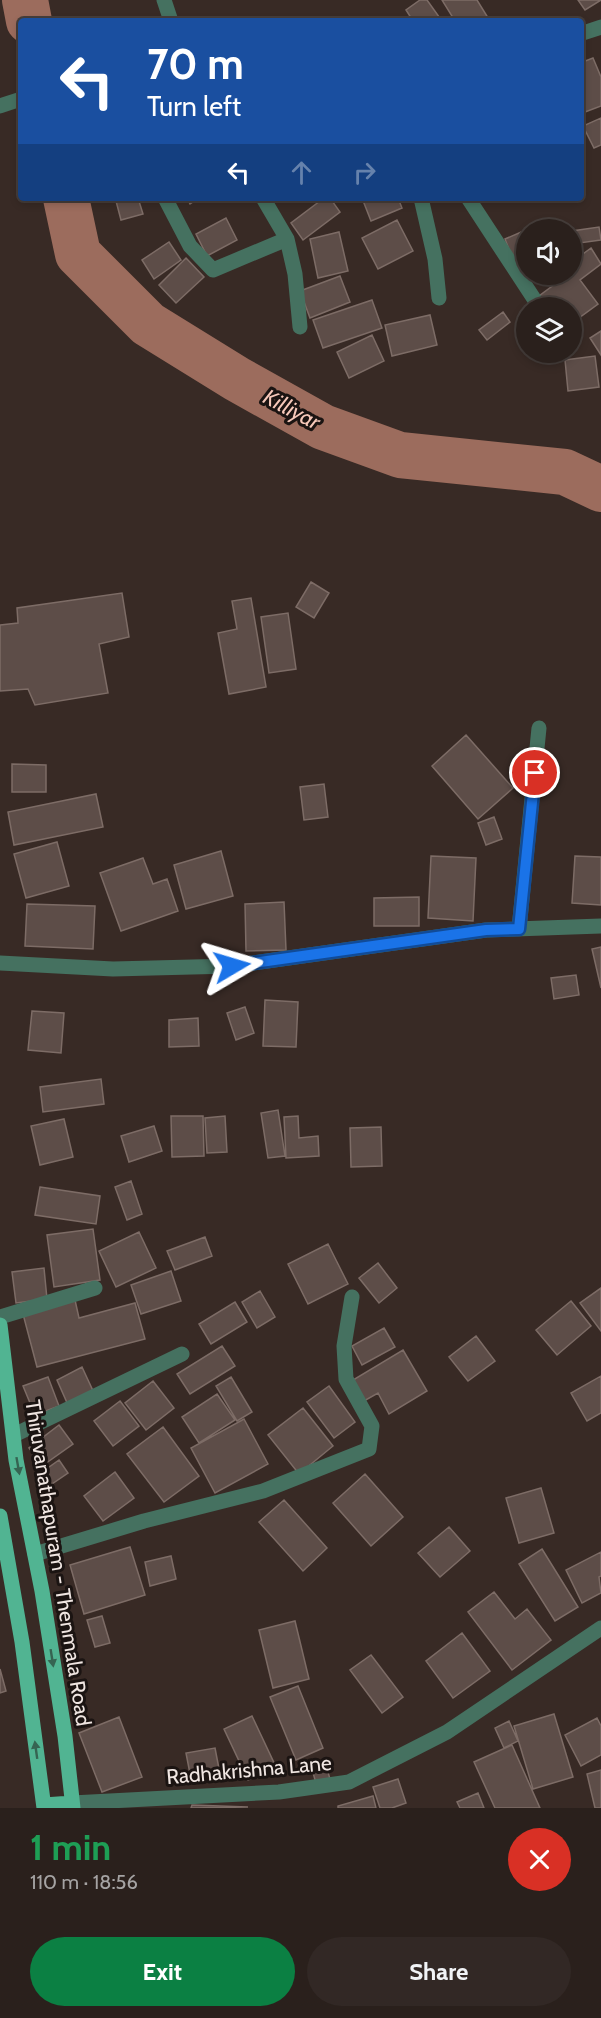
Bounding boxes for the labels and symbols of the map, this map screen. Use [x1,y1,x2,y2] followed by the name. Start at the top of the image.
[259,383,326,436] water label: Killiyar
[509,747,560,798] pin
[200,934,264,998] position arrow
[20,1398,97,1728] street label: Thiruvanathapuram - Thenmala Road
[14,1457,23,1476] one-way arrow
[48,1649,57,1668] one-way arrow
[32,1740,41,1759] one-way arrow
[165,1750,333,1789] street label: Radhakrishna Lane

